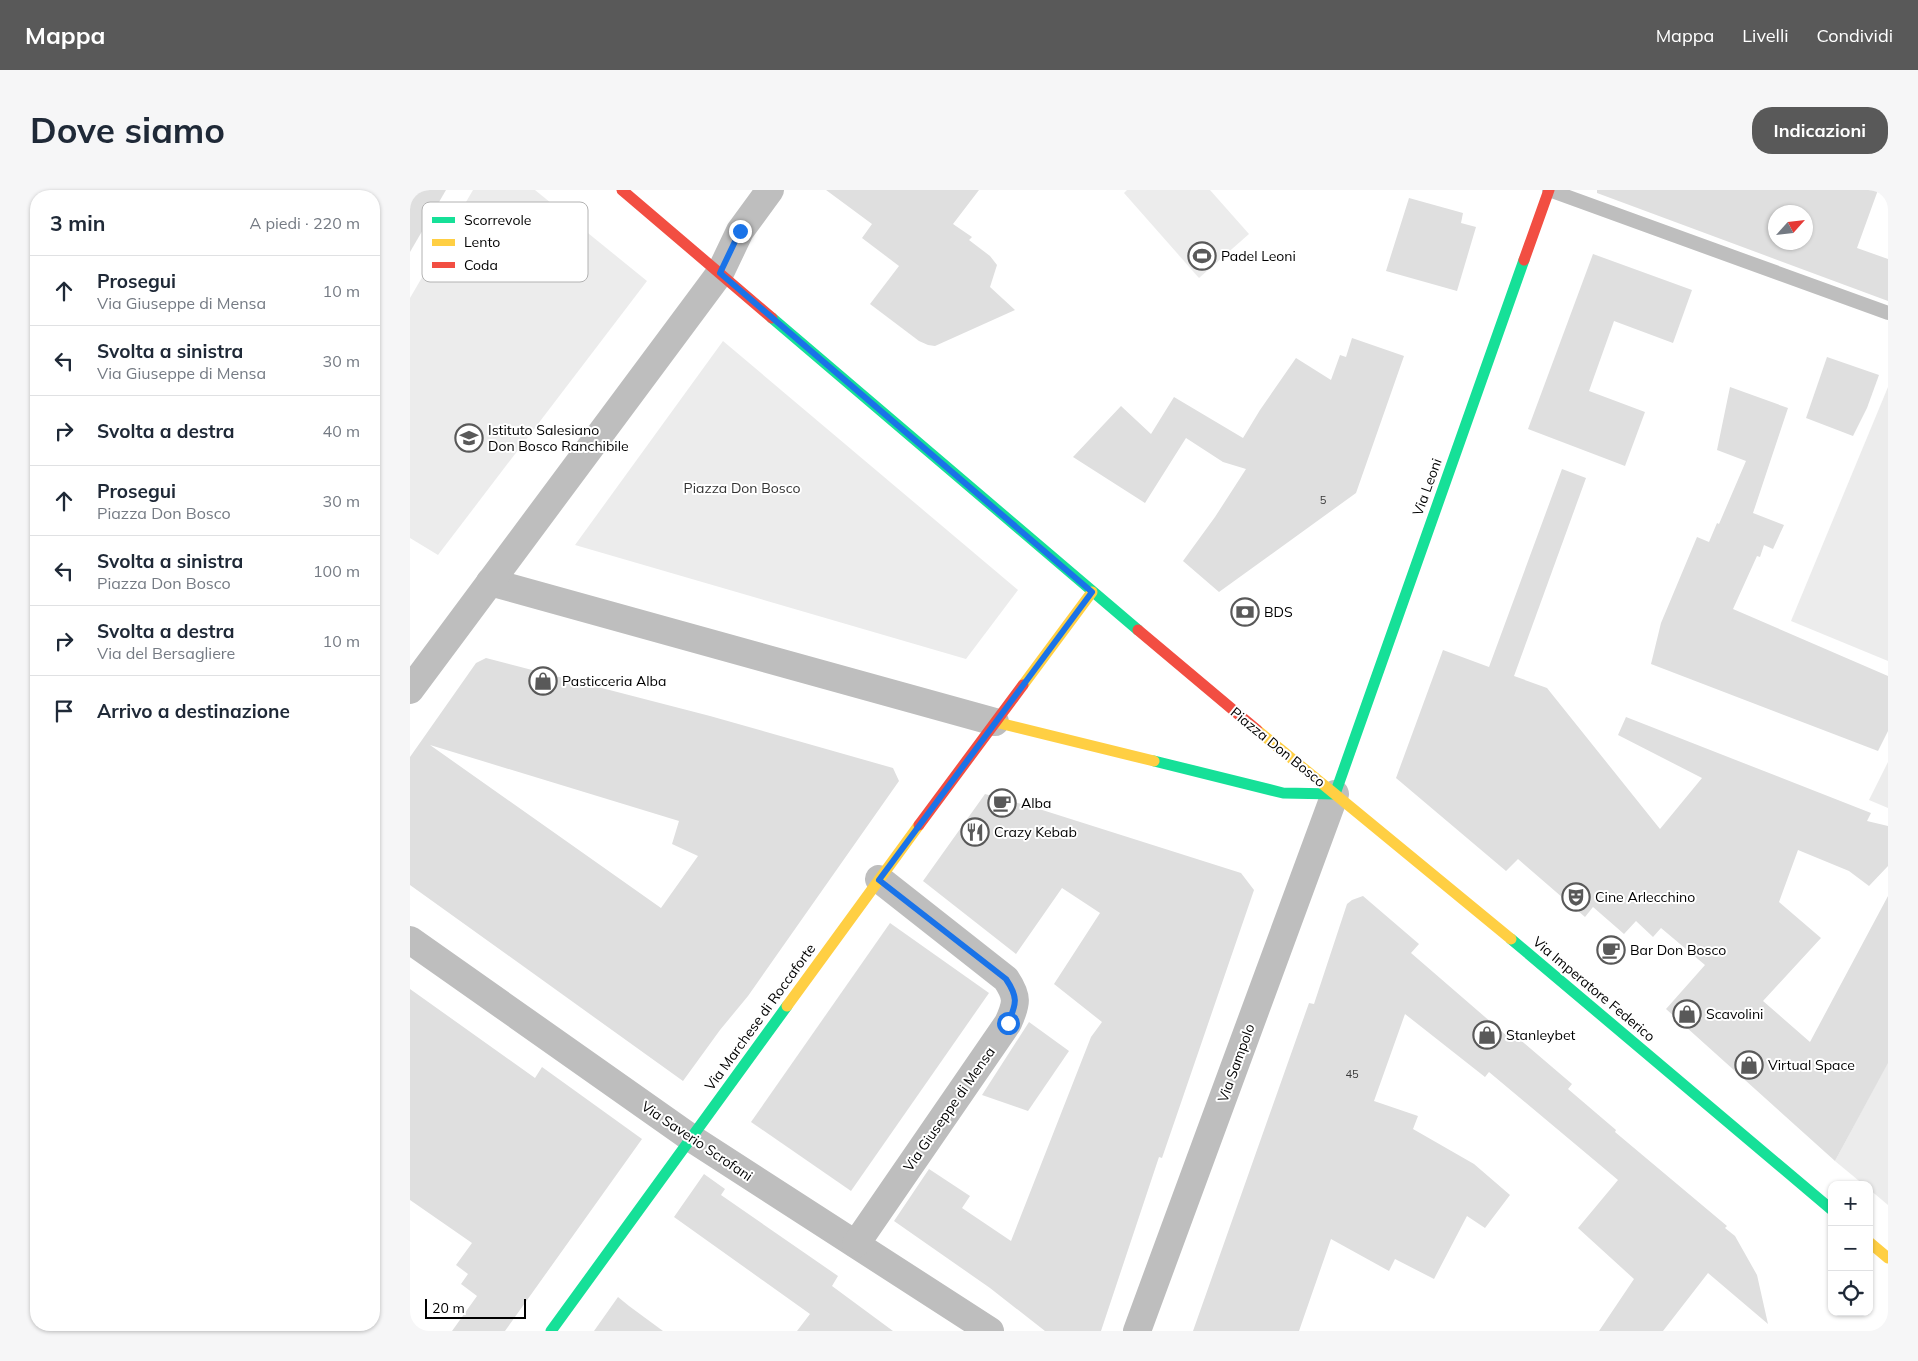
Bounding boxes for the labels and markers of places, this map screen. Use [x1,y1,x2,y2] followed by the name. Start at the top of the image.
[1187,241,1217,271] sports icon: Padel Leoni
[1221,247,1296,265] place label: Padel Leoni
[488,421,629,455] place label: Istituto Salesiano Don Bosco Ranchibile
[454,423,484,453] school or university icon: Istituto Salesiano Don Bosco Ranchibile
[1230,597,1260,627] bank icon: BDS
[1264,603,1293,621] place label: BDS
[528,666,558,696] shop icon: Pasticceria Alba
[562,672,666,690] place label: Pasticceria Alba
[987,788,1017,818] cafe icon: Alba
[1021,794,1051,812] place label: Alba
[960,817,990,847] restaurant icon: Crazy Kebab
[994,823,1077,841] place label: Crazy Kebab
[1561,882,1591,912] theatre icon: Cine Arlecchino
[1595,888,1695,906] place label: Cine Arlecchino
[1596,935,1626,965] cafe icon: Bar Don Bosco
[1630,941,1726,959] place label: Bar Don Bosco
[1672,999,1702,1029] shop icon: Scavolini
[1706,1005,1763,1023] place label: Scavolini
[1472,1020,1502,1050] shop icon: Stanleybet
[1506,1026,1576,1044] place label: Stanleybet
[1734,1050,1764,1080] shop icon: Virtual Space
[1768,1056,1855,1074] place label: Virtual Space

